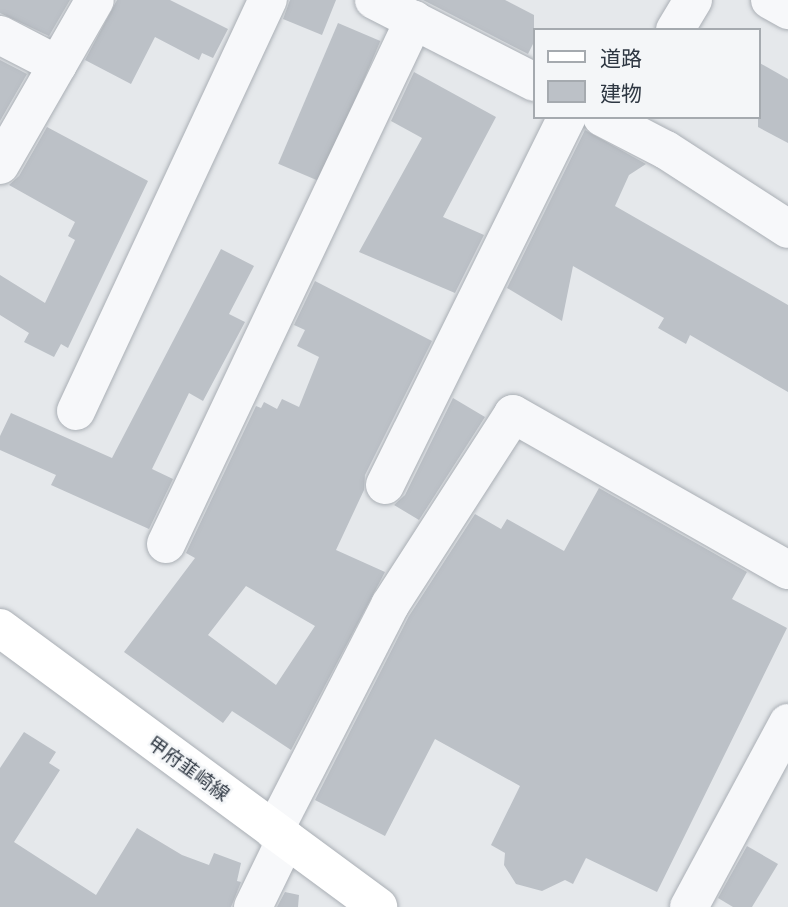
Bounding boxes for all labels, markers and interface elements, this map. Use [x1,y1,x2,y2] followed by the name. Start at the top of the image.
[532,28,760,119] legend
[600,45,642,70] text: 道路
[600,80,642,105] text: 建物
[144,731,234,805] street label: 甲府韮崎線

